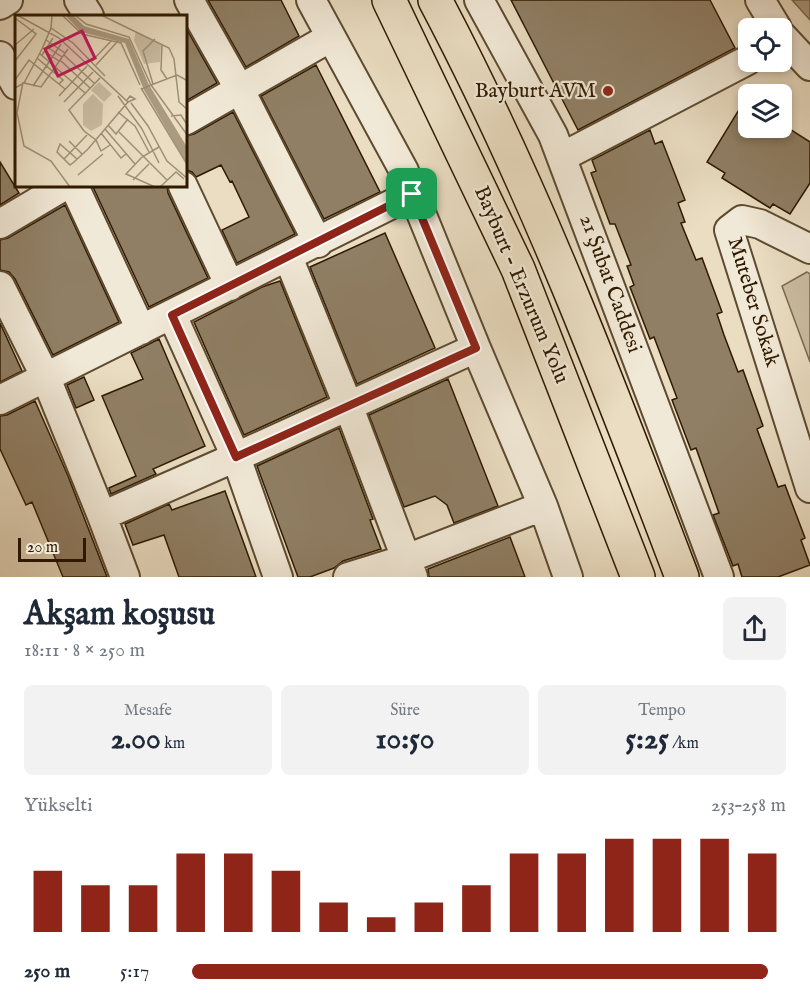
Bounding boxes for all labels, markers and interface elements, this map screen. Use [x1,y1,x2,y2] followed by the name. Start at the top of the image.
[15,15,188,188] inset map
[738,18,792,138] map controls
[738,18,792,72] button: locate
[475,78,596,105] place label: Bayburt AVM
[601,84,615,98] marker: Bayburt AVM
[738,84,792,138] button: layers
[386,168,437,219] pin
[395,177,428,210] icon: arrive
[467,182,575,388] street label: Bayburt - Erzurum Yolu
[572,211,648,357] street label: 21 Şubat Caddesi
[721,234,786,371] street label: Muteber Sokak
[18,535,86,562] scale bar
[27,538,58,558] text: 20 m
[24,594,215,636] text: Akşam koşusu
[723,597,786,660] button: share
[24,638,145,663] text: 18:11 · 8 × 250 m
[124,701,172,721] text: Mesafe
[390,701,420,721] text: Süre
[638,701,686,721] text: Tempo
[111,721,161,759] text: 2.00
[375,721,435,759] text: 10:50
[625,721,669,759] text: 5:25
[161,734,185,754] text: km
[669,734,699,754] text: /km
[24,793,93,818] text: Yükselti
[711,793,786,818] text: 253–258 m
[24,959,70,984] text: 250 m
[120,959,149,984] text: 5:17

